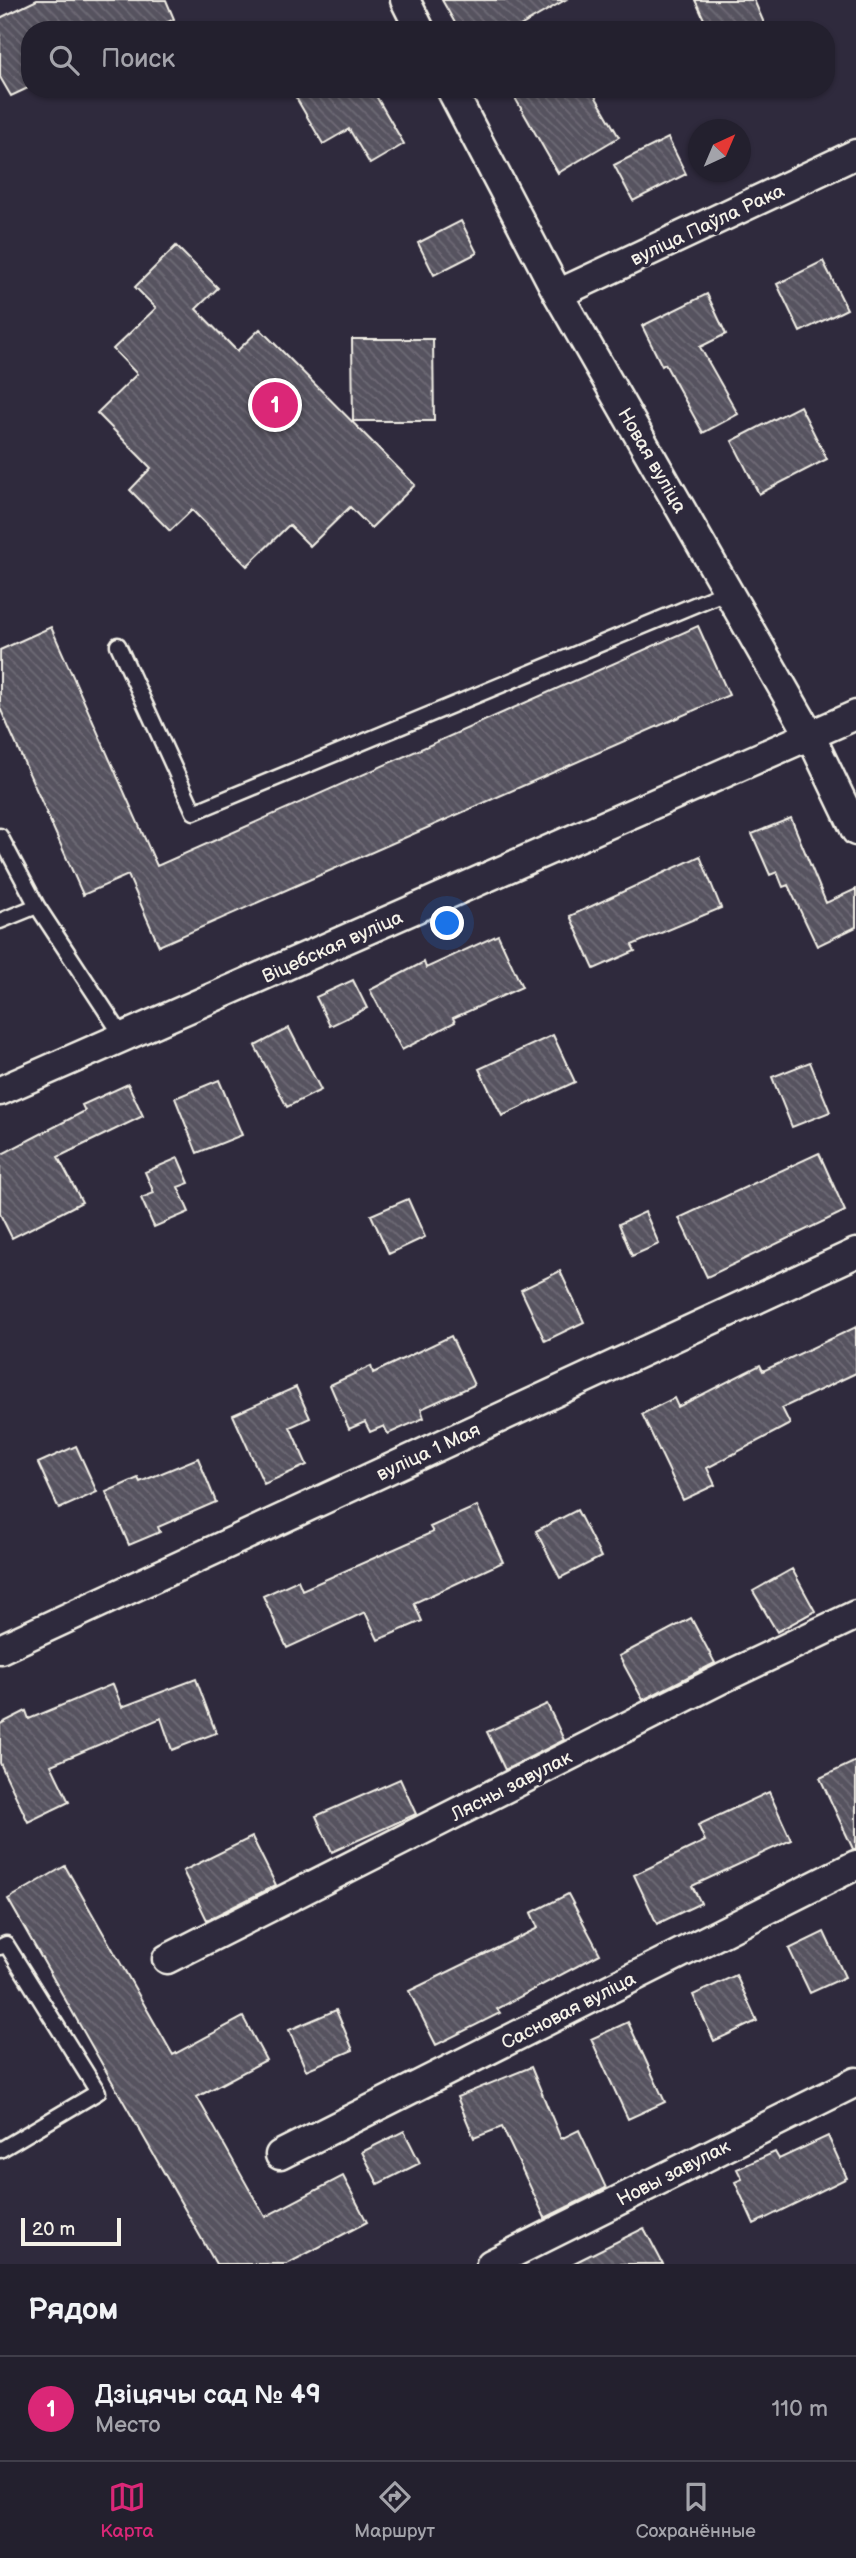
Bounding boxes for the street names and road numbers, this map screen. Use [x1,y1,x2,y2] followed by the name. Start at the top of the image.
[627,180,788,271] street label: вуліца Паўла Рака
[612,404,691,517] street label: Новая вуліца
[259,906,407,989] street label: Віцебская вуліца
[373,1418,484,1486] street label: вуліца 1 Мая
[446,1746,576,1827] street label: Лясны завулак
[498,1968,640,2055] street label: Сасновая вуліца
[613,2135,734,2212] street label: Новы завулак

